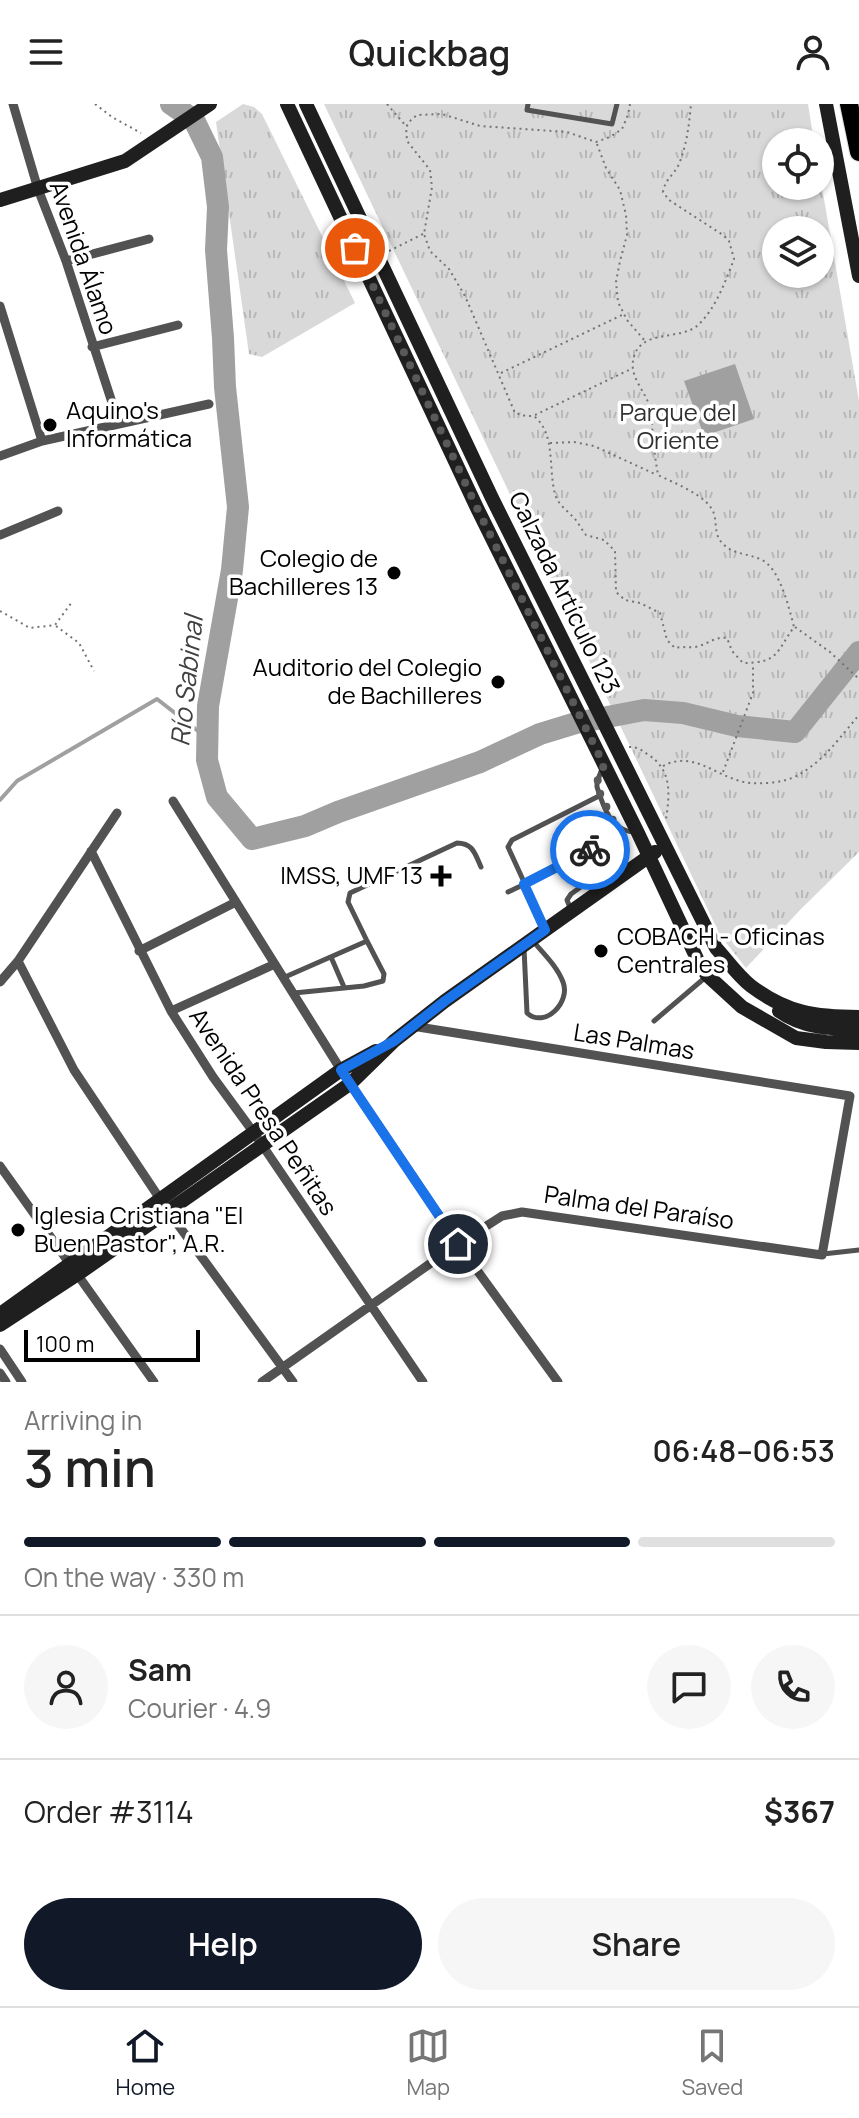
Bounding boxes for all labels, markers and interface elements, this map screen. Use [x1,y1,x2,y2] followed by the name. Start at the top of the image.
[349,28,510,77] text: Quickbag
[24,30,68,74] icon: menu
[791,30,835,74] icon: person
[762,128,834,288] map controls
[762,128,834,200] button: locate
[43,176,126,339] street label: Avenida Álamo
[321,214,389,282] pin
[762,216,834,288] button: layers
[333,226,377,270] icon: bag
[66,393,192,454] place label: Aquino's Informática
[619,395,737,456] park label: Parque del Oriente
[41,416,59,434] marker: Aquino's Informática
[502,486,629,699] street label: Calzada Artículo 123
[229,541,378,602] place label: Colegio de Bachilleres 13
[385,564,403,582] marker: Colegio de Bachilleres 13
[161,611,211,748] water label: Río Sabinal
[252,650,482,711] place label: Auditorio del Colegio de Bachilleres
[489,673,507,691] marker: Auditorio del Colegio de Bachilleres
[550,810,630,890] courier
[568,828,612,872] icon: bike
[280,858,423,891] place label: IMSS, UMF 13
[430,865,452,887] marker: IMSS, UMF 13
[617,919,825,980] place label: COBACH - Oficinas Centrales
[592,942,610,960] marker: COBACH - Oficinas Centrales
[183,1001,346,1221] street label: Avenida Presa Peñitas
[571,1015,697,1066] street label: Las Palmas
[542,1177,736,1236] street label: Palma del Paraíso
[34,1198,243,1259] place label: Iglesia Cristiana "El Buen Pastor", A.R.
[424,1210,492,1278] pin
[9,1221,27,1239] marker: Iglesia Cristiana "El Buen Pastor", A.R.
[436,1222,480,1266] icon: home
[24,1326,200,1362] scale bar
[36,1329,94,1359] text: 100 m
[24,1402,142,1438] text: Arriving in
[653,1430,835,1471] text: 06:48–06:53
[24,1432,156,1503] text: 3 min
[24,1559,244,1595] text: On the way · 330 m
[24,1645,108,1729] button: person
[647,1645,731,1729] button: chat
[751,1645,835,1729] button: phone
[128,1649,192,1690] text: Sam
[128,1690,271,1726] text: Courier · 4.9
[24,1791,194,1832] text: Order #3114
[764,1791,835,1832] text: $367
[24,1898,422,1990] button: Help
[438,1898,835,1990] button: Share
[116,2024,175,2102] tab: Home
[406,2024,450,2102] tab: Map
[681,2024,743,2102] tab: Saved

